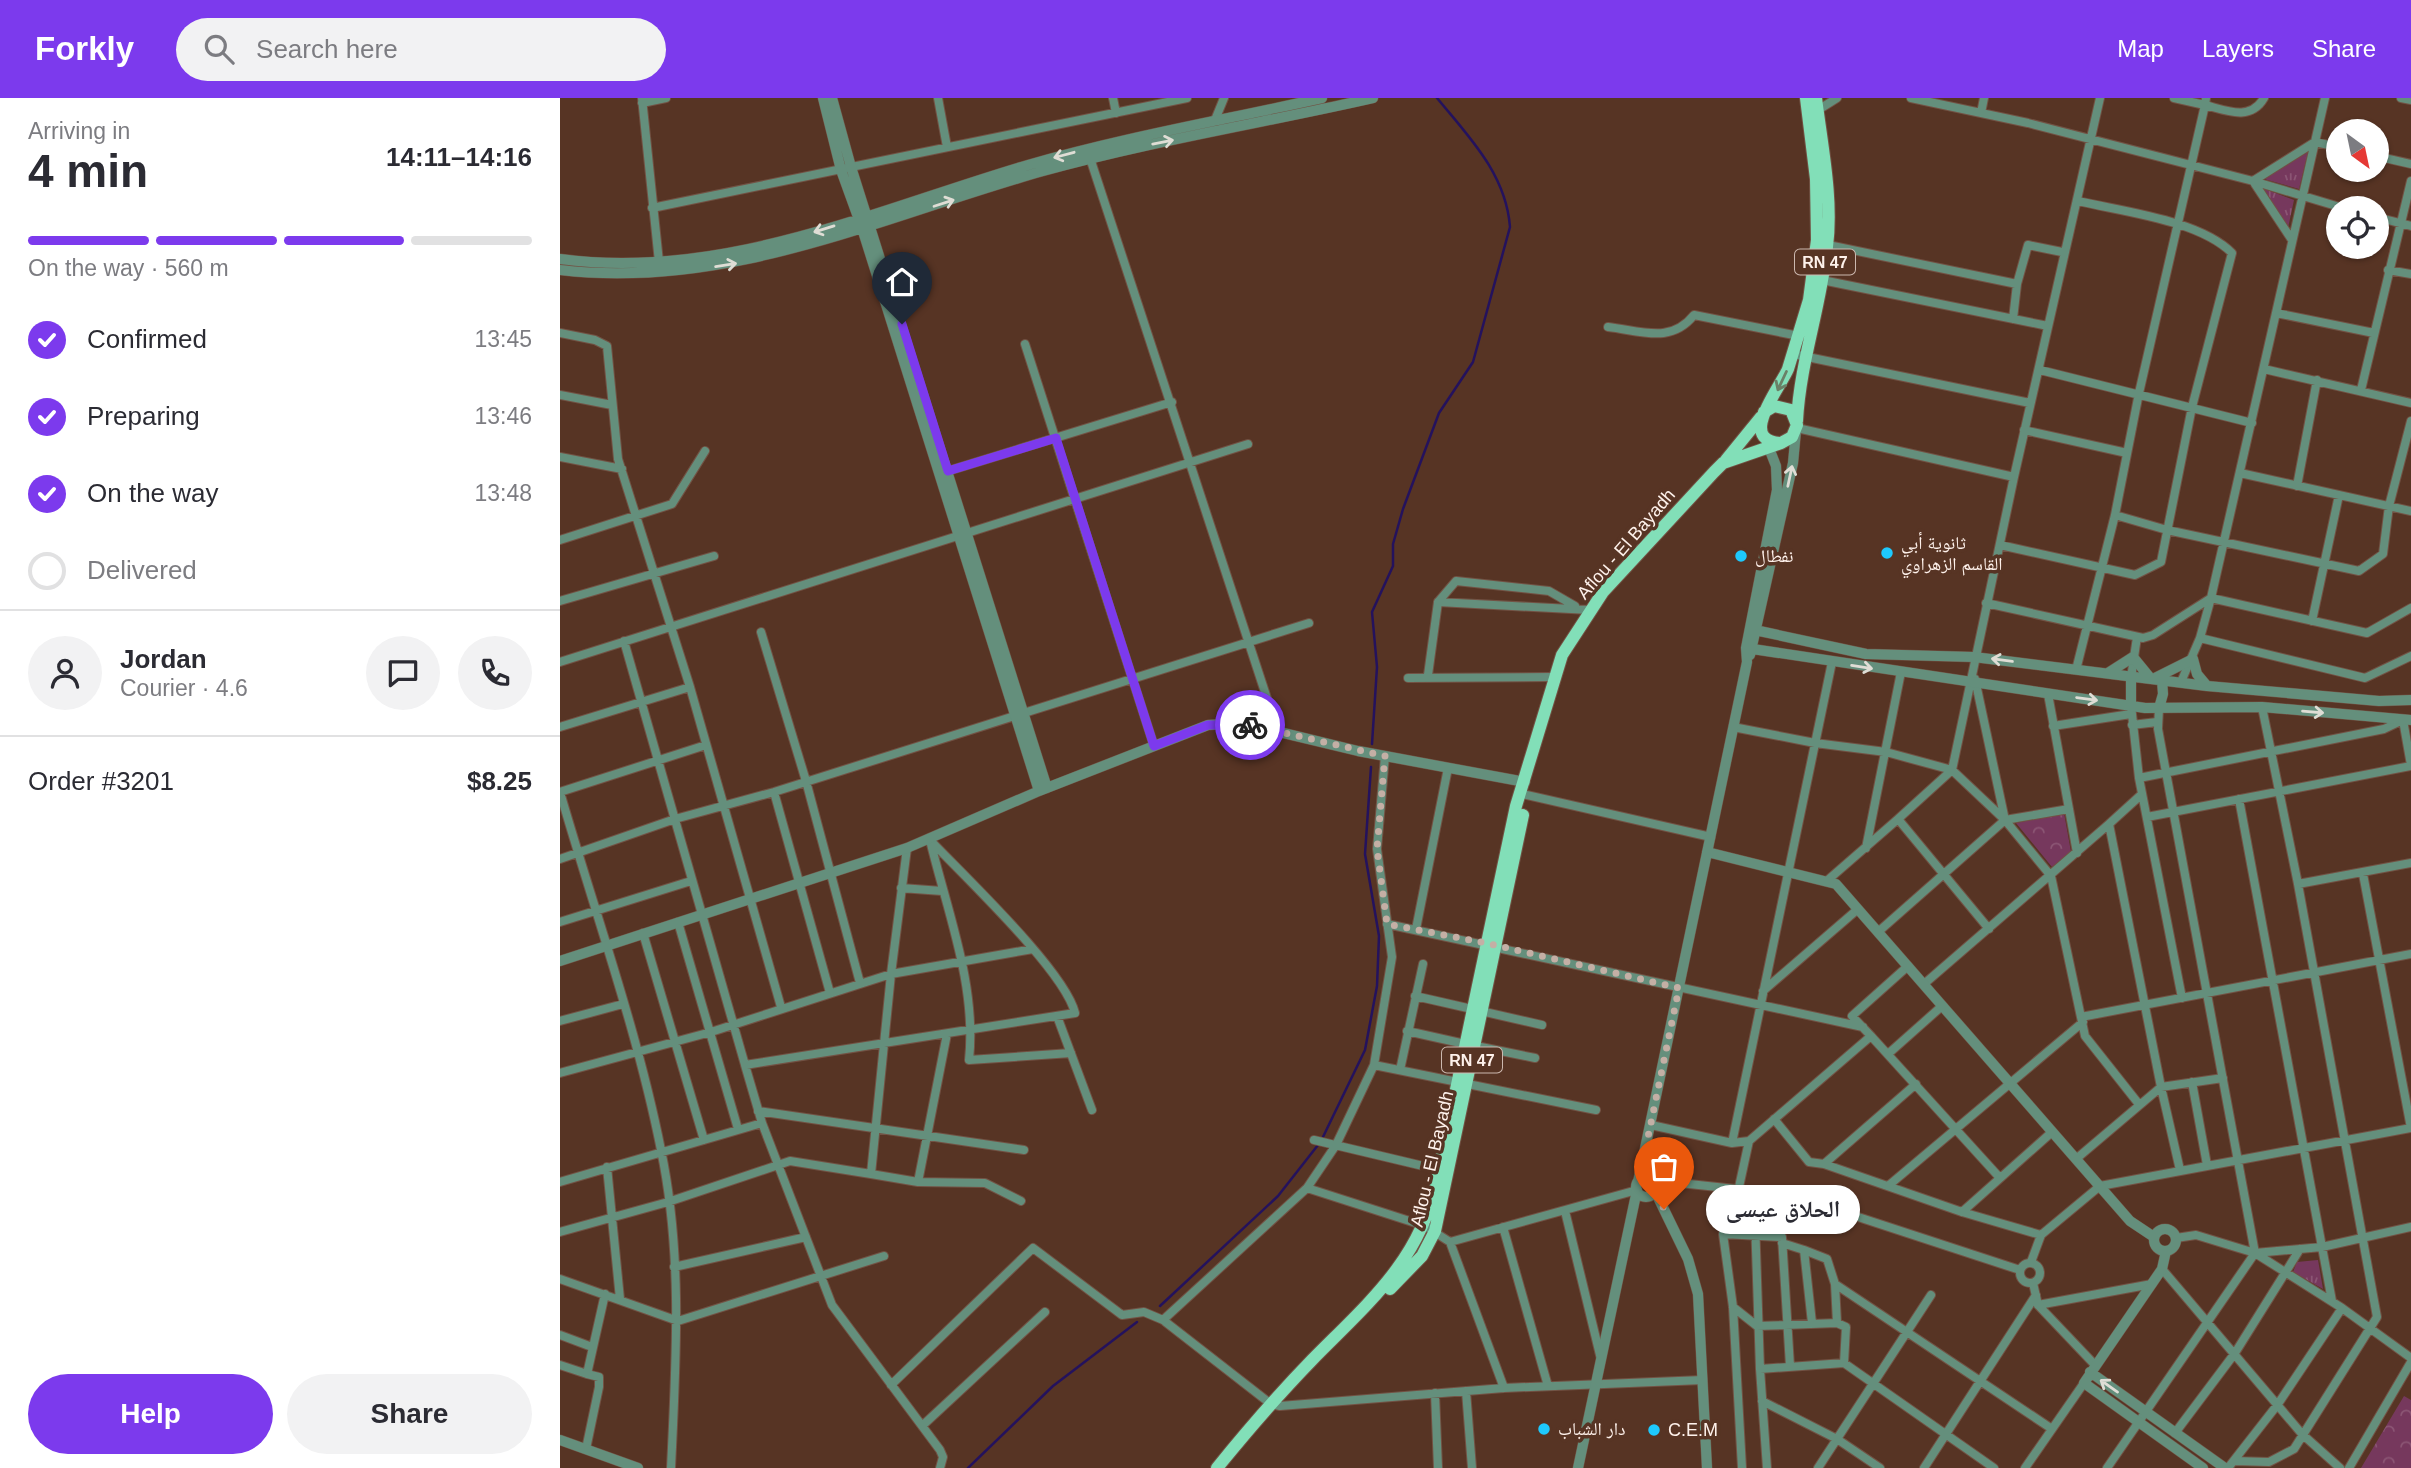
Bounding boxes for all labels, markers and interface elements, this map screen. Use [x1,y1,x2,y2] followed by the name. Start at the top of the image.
[176,18,666,81] search box
[35,30,134,67] text: Forkly
[200,30,238,68] icon: search
[256,34,398,64] text: Search here
[2117,35,2164,62] text: Map
[2202,35,2274,62] text: Layers
[2312,35,2376,62] text: Share
[28,118,130,144] text: Arriving in
[2326,119,2389,182] north arrow
[2326,119,2389,259] map controls
[1151,134,1174,148] one-way arrow
[386,142,532,172] text: 14:11–14:16
[28,145,148,197] text: 4 min
[1054,149,1076,162] one-way arrow
[933,195,955,208] one-way arrow
[2326,196,2389,259] button: locate
[813,224,835,237] one-way arrow
[1795,250,1855,274] road number: RN 47
[872,252,932,324] pin
[28,255,229,281] text: On the way · 560 m
[714,258,736,271] one-way arrow
[883,263,921,301] icon: home
[28,321,66,359] icon: check
[87,324,207,354] text: Confirmed
[474,326,532,352] text: 13:45
[1775,370,1788,391] one-way arrow
[28,398,66,436] icon: check
[87,401,200,431] text: Preparing
[474,403,532,429] text: 13:46
[1784,465,1798,488] one-way arrow
[28,475,66,513] icon: check
[87,478,219,508] text: On the way
[474,480,532,506] text: 13:48
[1573,485,1679,603] street label: Aflou - El Bayadh
[1901,532,2003,579] place label: ثانوية أبي القاسم الزهراوي
[1879,545,1895,561] marker: ثانوية أبي القاسم الزهراوي
[1755,546,1794,567] place label: نفطال
[1733,548,1749,564] marker: نفطال
[87,555,197,585] text: Delivered
[28,636,102,710] button: person
[366,636,440,710] button: chat
[458,636,532,710] button: phone
[120,644,207,674] text: Jordan
[1991,654,2014,667] one-way arrow
[1850,661,1873,674] one-way arrow
[120,675,248,701] text: Courier · 4.6
[1215,690,1285,760] courier
[2075,693,2098,706] one-way arrow
[1231,706,1269,744] icon: bike
[2301,706,2324,719] one-way arrow
[28,766,174,796] text: Order #3201
[467,766,532,796] text: $8.25
[1442,1048,1502,1072] road number: RN 47
[1407,1089,1457,1229] street label: Aflou - El Bayadh
[1634,1137,1694,1209] pin
[1645,1148,1683,1186] icon: bag
[1706,1184,1860,1234] callout: الحلاق عيسى
[1726,1196,1840,1222] text: الحلاق عيسى
[28,1374,273,1454] button: Help
[287,1374,532,1454] button: Share
[2100,1379,2119,1393] one-way arrow
[1558,1419,1625,1440] place label: دار الشباب
[1668,1420,1718,1440] place label: C.E.M
[1536,1421,1552,1437] marker: دار الشباب
[1646,1422,1662,1438] marker: C.E.M

